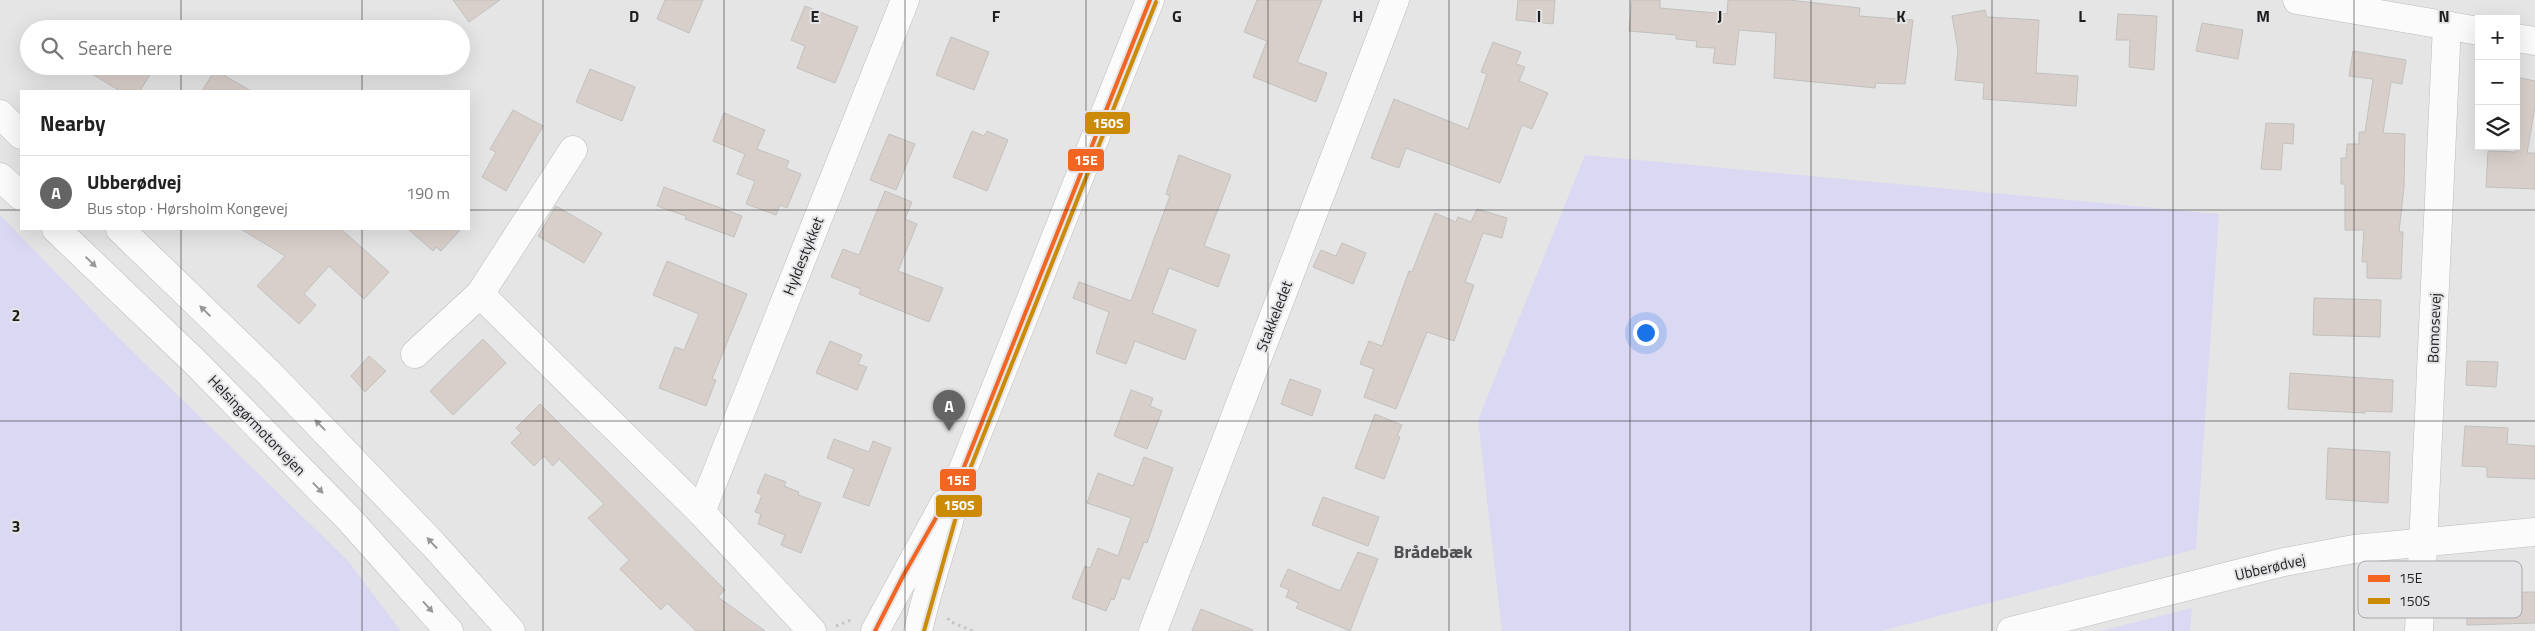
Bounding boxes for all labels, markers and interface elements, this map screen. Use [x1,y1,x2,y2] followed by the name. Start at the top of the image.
[629,4,639,28] text: D
[811,4,820,28] text: E
[992,4,1001,28] text: F
[1172,4,1182,28] text: G
[1353,4,1363,28] text: H
[1537,4,1541,28] text: I
[1718,4,1722,28] text: J
[1896,4,1906,28] text: K
[2078,4,2086,28] text: L
[2256,4,2270,28] text: M
[2438,4,2450,28] text: N
[2475,15,2520,150] map controls
[2475,15,2520,60] button: +
[20,20,470,75] search box
[78,33,172,62] text: Search here
[38,34,66,62] icon: search
[2475,60,2520,105] button: −
[2475,105,2520,150] button: layers
[40,107,105,139] text: Nearby
[1084,111,1131,135] line badge: 150S
[1092,112,1124,133] text: 150S
[1067,148,1105,172] line badge: 15E
[1074,149,1098,170] text: 15E
[87,167,181,196] text: Ubberødvej
[51,181,61,205] text: A
[406,181,450,205] text: 190 m
[87,196,288,220] text: Bus stop · Hørsholm Kongevej
[777,213,829,299] street label: Hyldestykket
[85,256,97,268] one-way arrow
[1250,277,1298,355] street label: Stakkeledet
[2421,293,2447,363] street label: Bomosevej
[12,303,20,327] text: 2
[199,305,211,317] one-way arrow
[1633,320,1659,346] your location
[203,369,311,481] street label: Helsingørmotorvejen
[933,390,965,431] pin: A
[314,420,326,432] one-way arrow
[939,468,977,492] line badge: 15E
[946,469,970,490] text: 15E
[312,481,324,493] one-way arrow
[935,494,983,518] line badge: 150S
[943,494,975,515] text: 150S
[12,514,20,538] text: 3
[426,537,438,549] one-way arrow
[1393,538,1473,565] district label: Brådebæk
[2232,548,2308,586] street label: Ubberødvej
[2358,561,2522,618] legend
[2399,567,2423,588] text: 15E
[2399,590,2430,611] text: 150S
[422,601,434,613] one-way arrow

